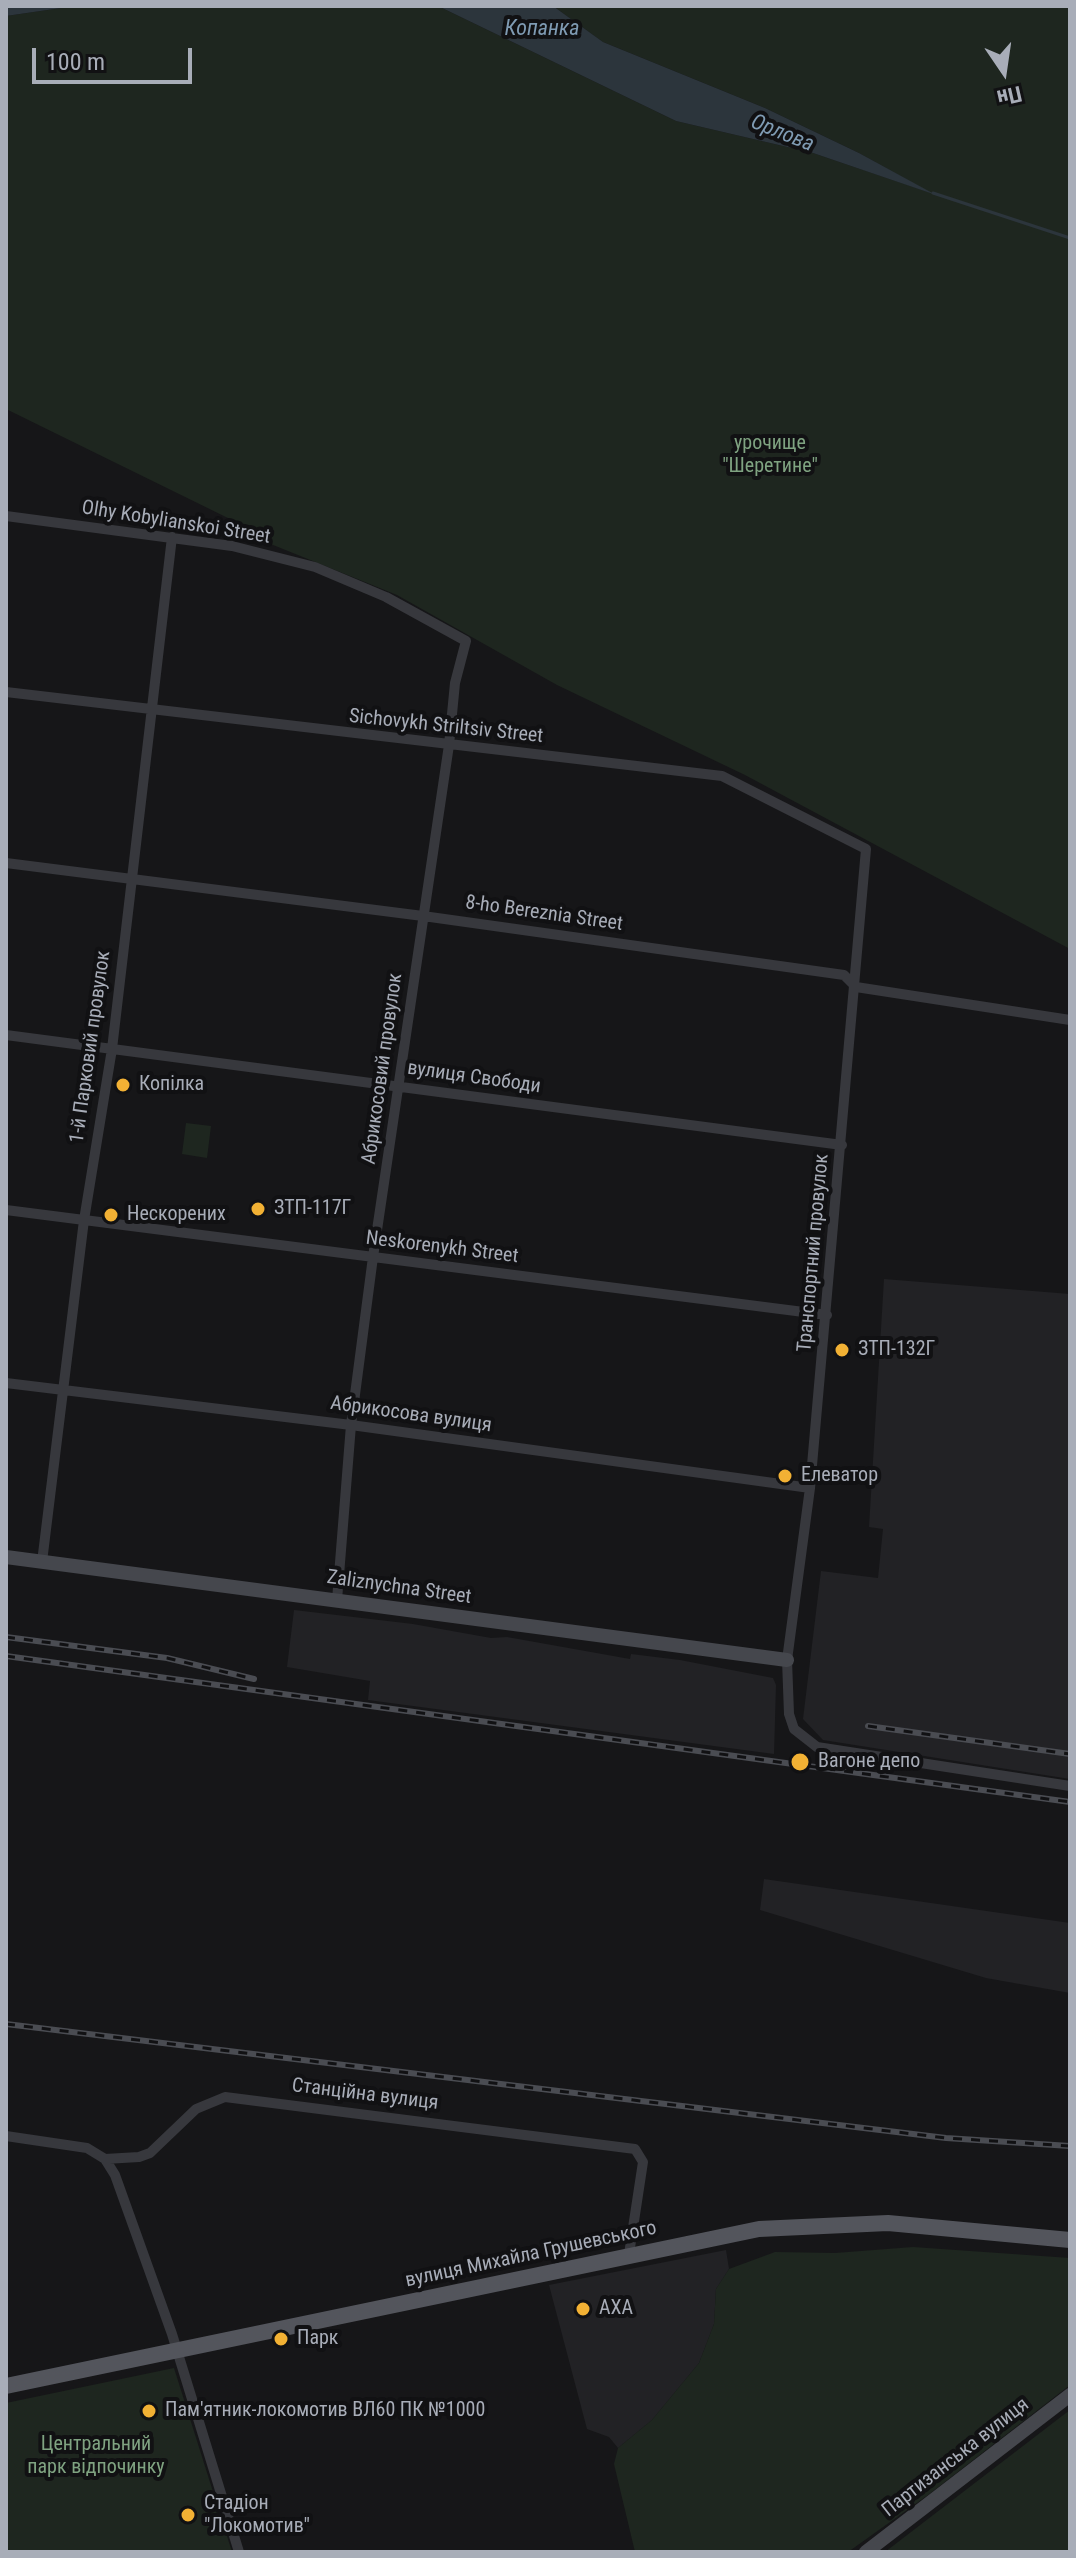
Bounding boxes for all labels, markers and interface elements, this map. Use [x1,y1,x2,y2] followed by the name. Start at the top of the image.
[505,16,579,42] water label: Копанка
[36,32,196,82] scale bar
[964,32,1044,112] north arrow
[46,48,105,76] text: 100 m
[995,81,1024,111] text: Пн
[747,109,817,159] water label: Орлова
[722,432,818,479] park label: урочище "Шеретине"
[80,496,272,550] street label: Olhy Kobylianskoi Street
[348,705,544,749] street label: Sichovykh Striltsiv Street
[464,891,624,937] street label: 8-ho Bereznia Street
[66,949,116,1145] street label: 1-й Парковий провулок
[358,972,408,1166] street label: Абрикосовий провулок
[406,1057,542,1099] street label: вулиця Свободи
[139,1073,204,1097] place label: Копілка
[114,1076,132,1094] marker: Копілка
[793,1153,835,1353] street label: Транспортний провулок
[274,1197,351,1221] place label: ЗТП-117Г
[249,1200,267,1218] marker: ЗТП-117Г
[127,1203,226,1227] place label: Нескорених
[102,1206,120,1224] marker: Нескорених
[364,1227,520,1269] street label: Neskorenykh Street
[858,1338,935,1362] place label: ЗТП-132Г
[833,1341,851,1359] marker: ЗТП-132Г
[329,1392,493,1438] street label: Абрикосова вулиця
[801,1464,878,1488] place label: Елеватор
[776,1467,794,1485] marker: Елеватор
[325,1566,473,1610] street label: Zaliznychna Street
[818,1750,920,1774] place label: Вагоне депо
[789,1751,811,1773] marker: Вагоне депо
[290,2074,440,2116] street label: Станційна вулиця
[403,2217,659,2293] street label: вулиця Михайла Грушевського
[599,2297,633,2321] place label: AXA
[574,2300,592,2318] marker: AXA
[297,2327,338,2351] place label: Парк
[272,2330,290,2348] marker: Парк
[878,2393,1034,2523] street label: Партизанська вулиця
[165,2399,485,2423] place label: Пам'ятник-локомотив ВЛ60 ПК №1000
[140,2402,158,2420] marker: Пам'ятник-локомотив ВЛ60 ПК №1000
[27,2433,165,2480] park label: Центральний парк відпочинку
[204,2492,310,2539] place label: Стадіон "Локомотив"
[179,2506,197,2524] marker: Стадіон "Локомотив"

